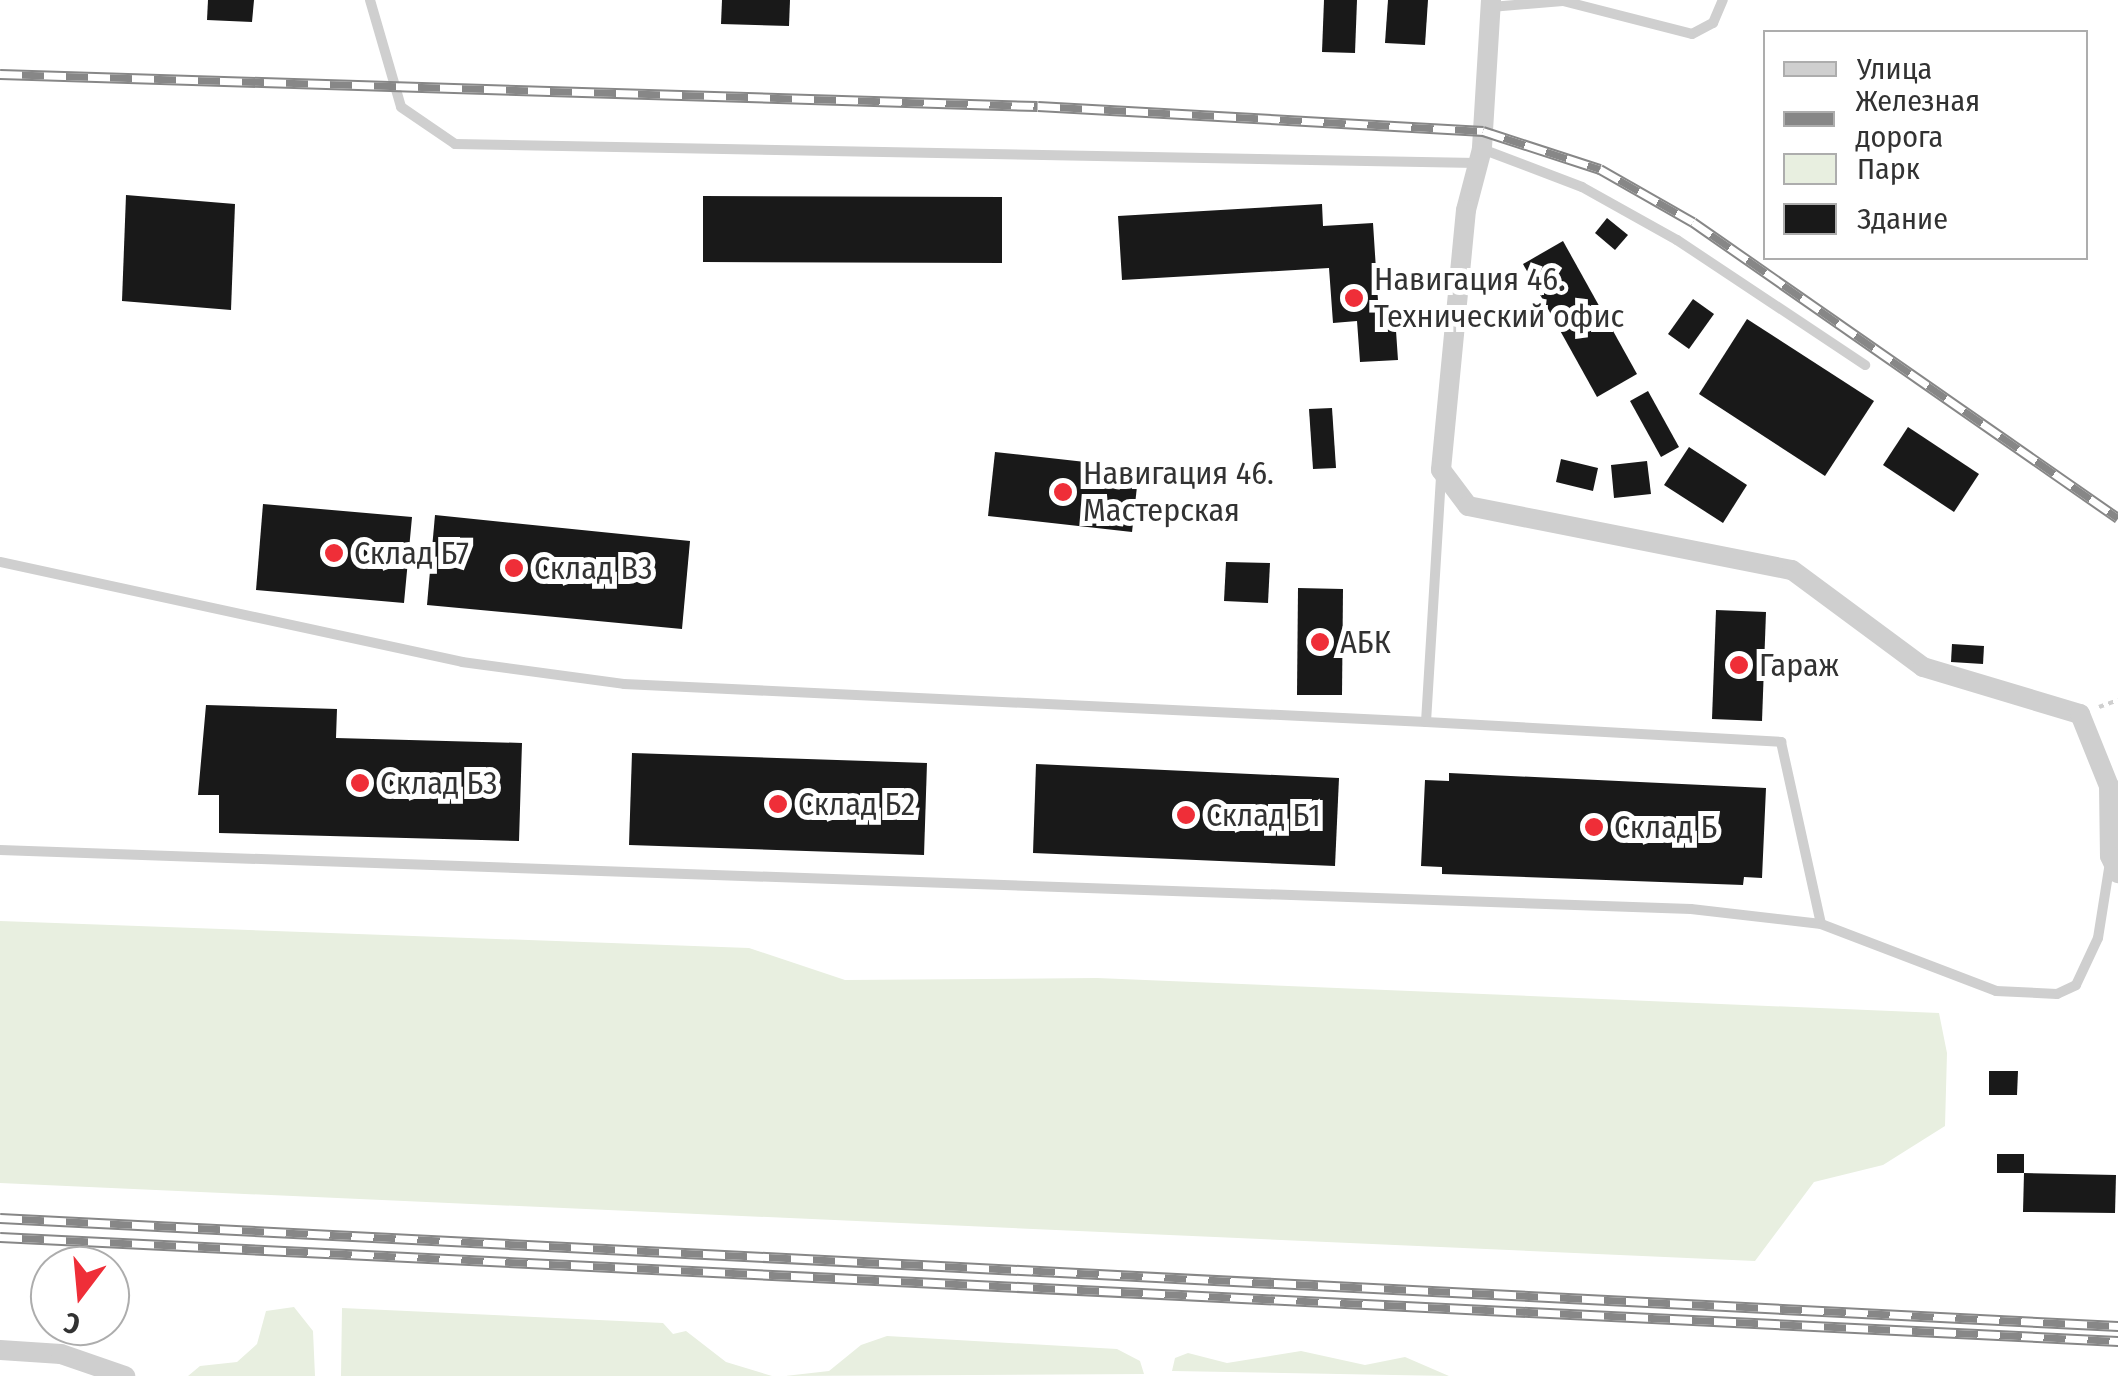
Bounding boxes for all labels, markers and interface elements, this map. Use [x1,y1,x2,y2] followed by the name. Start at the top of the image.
[1763,30,2088,260] legend
[1857,51,1932,87] text: Улица
[1855,83,1980,155] text: Железная дорога
[1857,151,1920,187] text: Парк
[1857,201,1948,237] text: Здание
[1374,261,1624,336] place label: Навигация 46. Технический офис
[1343,287,1365,309] marker: Навигация 46. Технический офис
[1083,455,1274,530] place label: Навигация 46. Мастерская
[1052,481,1074,503] marker: Навигация 46. Мастерская
[354,534,469,572] place label: Склад Б7
[323,542,345,564] marker: Склад Б7
[534,549,652,587] place label: Склад В3
[503,557,525,579] marker: Склад В3
[1340,623,1391,661] place label: АБК
[1309,631,1331,653] marker: АБК
[1759,646,1839,684] place label: Гараж
[1728,654,1750,676] marker: Гараж
[380,764,497,802] place label: Склад Б3
[349,772,371,794] marker: Склад Б3
[798,785,915,823] place label: Склад Б2
[767,793,789,815] marker: Склад Б2
[1206,796,1321,834] place label: Склад Б1
[1175,804,1197,826] marker: Склад Б1
[1614,808,1717,846] place label: Склад Б
[1583,816,1605,838] marker: Склад Б
[30,1246,130,1346] north arrow
[61,1306,84,1341] text: С

